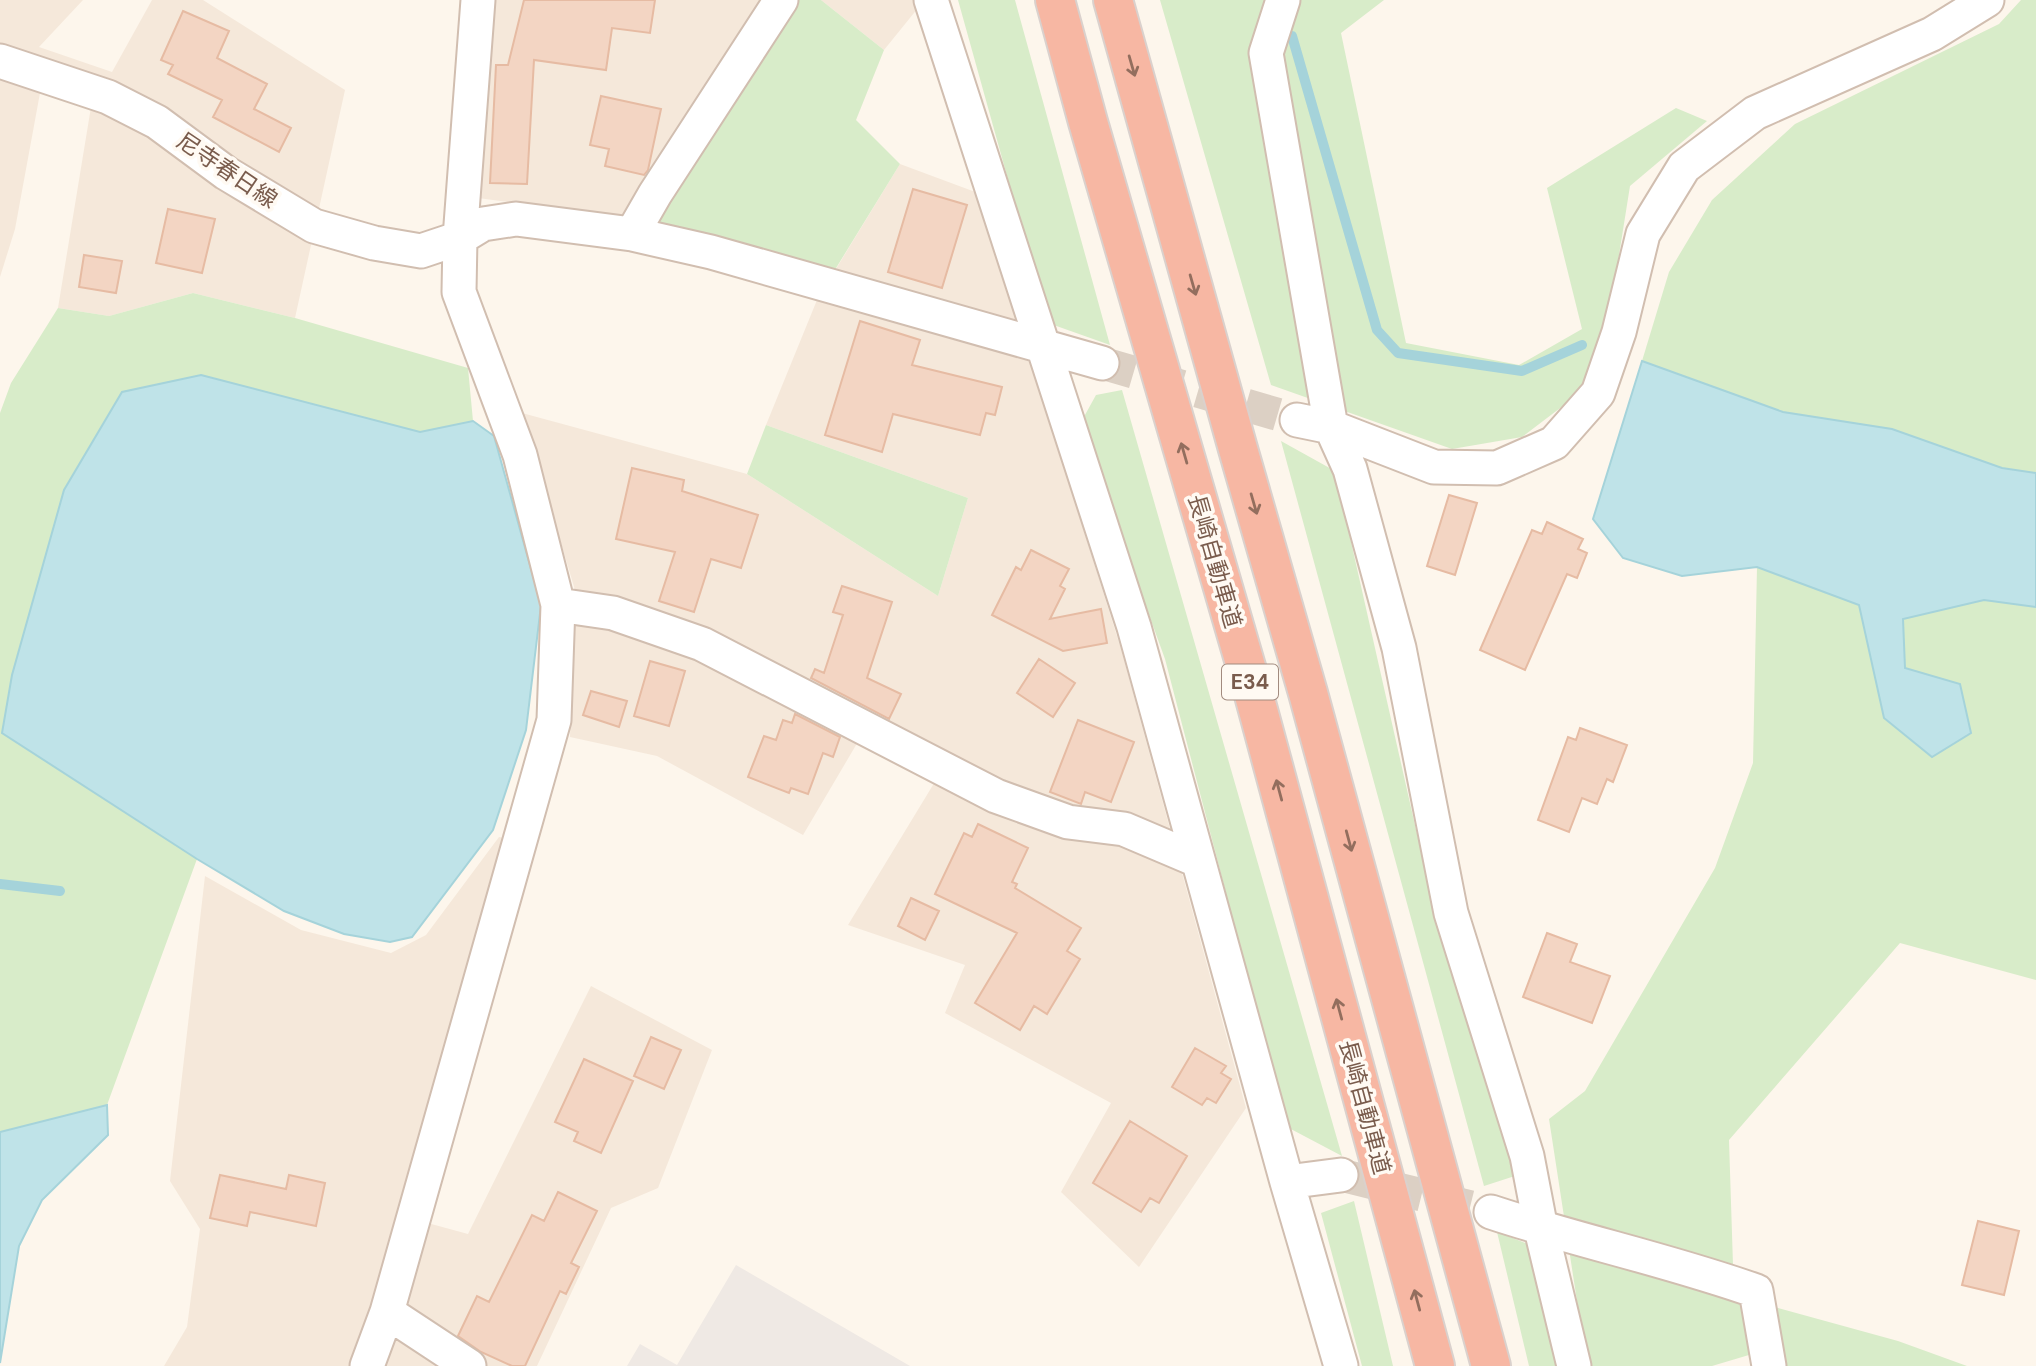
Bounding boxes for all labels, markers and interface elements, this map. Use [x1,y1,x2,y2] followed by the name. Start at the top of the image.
[1126,55,1139,77] one-way arrow
[171,125,283,215] street label: 尼寺春日線
[1187,274,1200,296] one-way arrow
[1176,442,1189,464] one-way arrow
[1182,491,1248,631] street label: 長崎自動車道
[1248,492,1261,515] one-way arrow
[1222,664,1278,700] road number: E34
[1272,779,1285,801] one-way arrow
[1343,830,1356,852] one-way arrow
[1332,999,1345,1021] one-way arrow
[1333,1036,1397,1178] street label: 長崎自動車道
[1410,1289,1423,1311] one-way arrow

